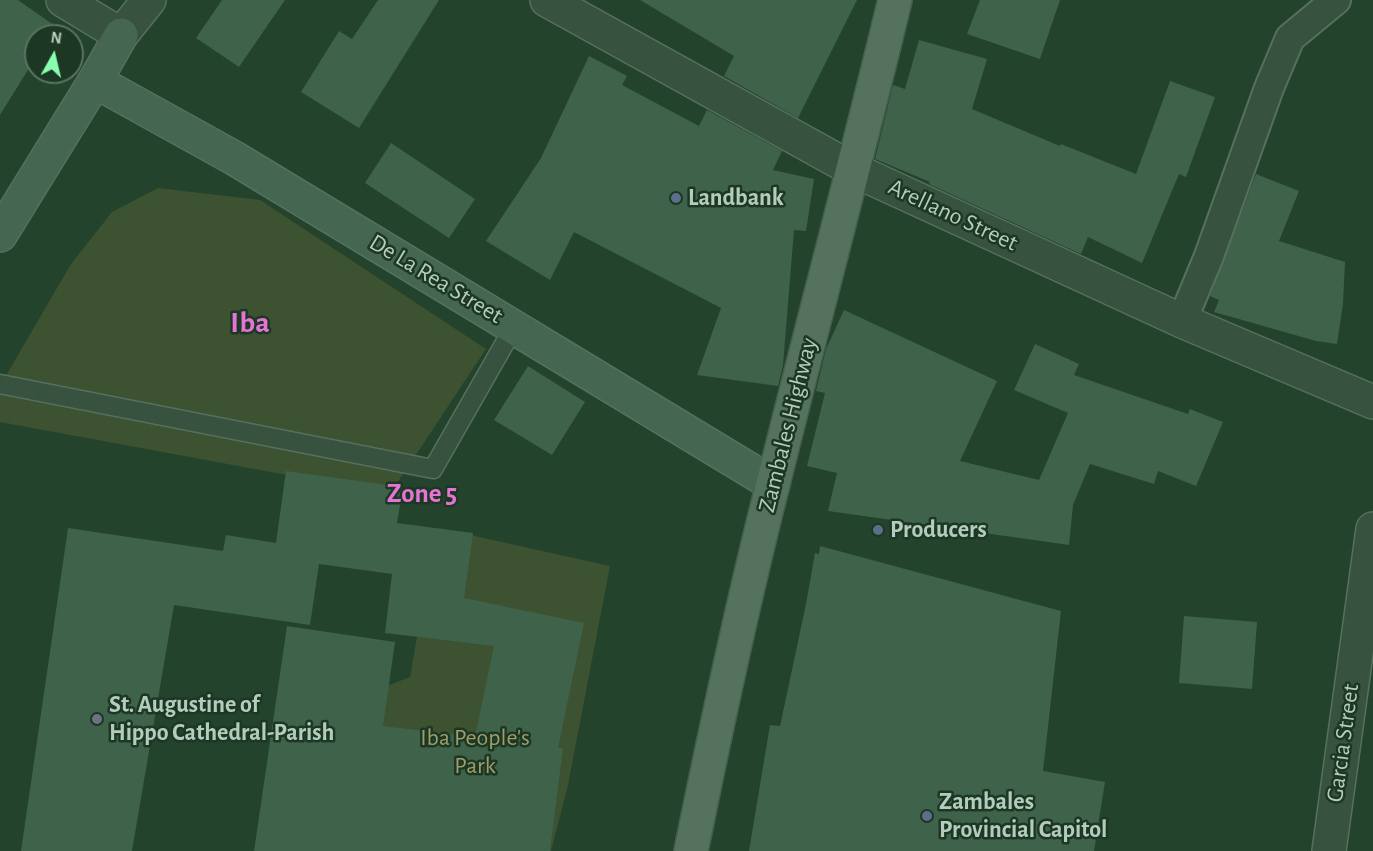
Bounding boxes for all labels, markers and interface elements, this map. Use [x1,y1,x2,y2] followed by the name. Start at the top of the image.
[24,24,84,84] north arrow
[50,29,63,47] text: N
[884,172,1022,258] street label: Arellano Street
[688,184,784,212] place label: Landbank
[669,191,683,205] marker: Landbank
[364,228,508,330] street label: De La Rea Street
[230,305,270,341] district label: Iba
[752,335,824,515] street label: Zambales Highway
[387,478,457,510] district label: Zone 5
[890,516,987,544] place label: Producers
[871,523,885,537] marker: Producers
[1320,682,1366,804] street label: Garcia Street
[109,691,334,747] place label: St. Augustine of Hippo Cathedral-Parish
[90,712,104,726] marker: St. Augustine of Hippo Cathedral-Parish
[420,724,530,780] park label: Iba People's Park
[939,788,1107,844] place label: Zambales Provincial Capitol
[920,809,934,823] marker: Zambales Provincial Capitol

